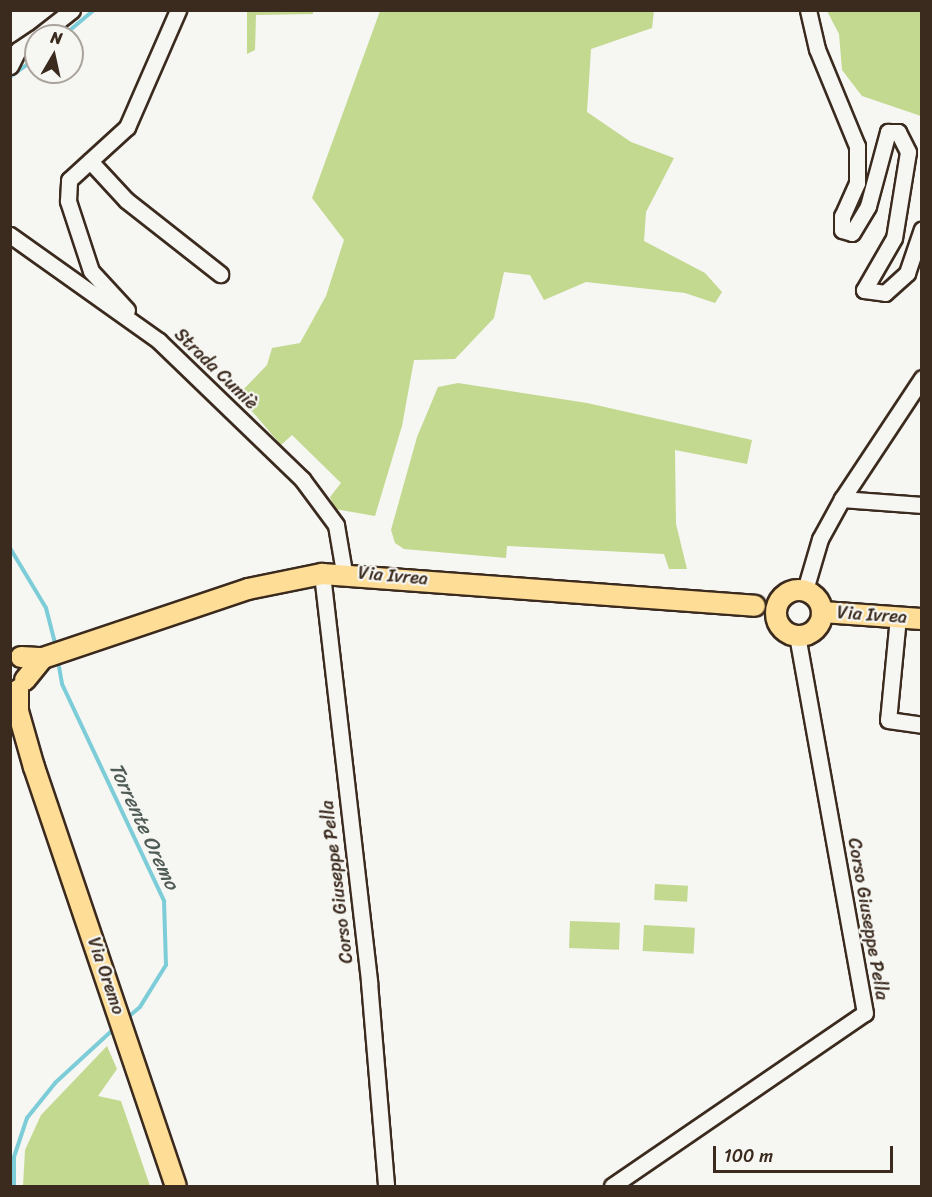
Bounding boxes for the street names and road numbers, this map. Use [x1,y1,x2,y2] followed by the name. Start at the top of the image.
[170,324,262,414] street label: Strada Cumiè
[357,562,429,590] street label: Via Ivrea
[836,602,908,628] street label: Via Ivrea
[316,799,358,965] street label: Corso Giuseppe Pella
[843,836,893,1002] street label: Corso Giuseppe Pella
[83,934,129,1018] street label: Via Oremo

